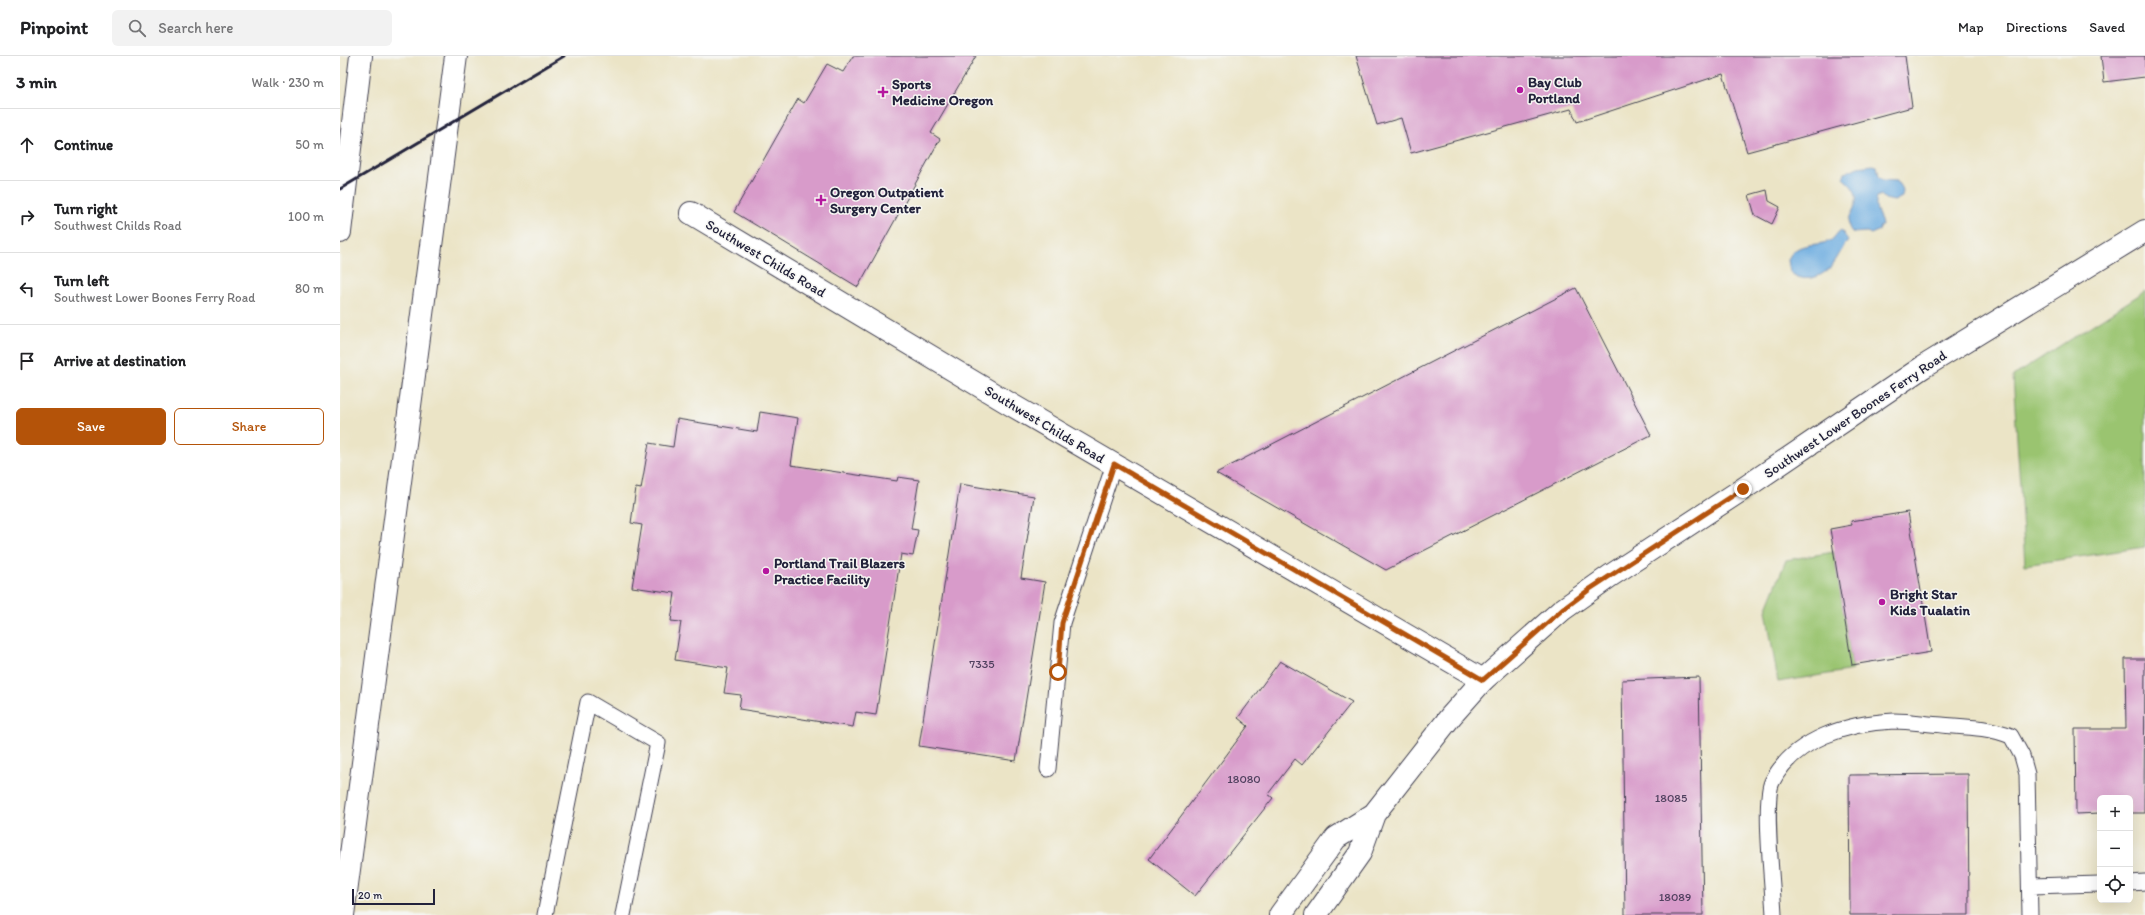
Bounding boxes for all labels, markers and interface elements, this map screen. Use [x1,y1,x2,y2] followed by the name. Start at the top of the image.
[112,10,392,46] search box
[20,16,88,39] text: Pinpoint
[126,17,148,39] icon: search
[158,19,233,37] text: Search here
[1958,19,1984,36] text: Map
[2006,19,2067,36] text: Directions
[2089,19,2125,36] text: Saved
[16,72,57,92] text: 3 min
[1528,74,1582,107] place label: Bay Club Portland
[252,75,324,90] text: Walk · 230 m
[892,76,993,109] place label: Sports Medicine Oregon
[1515,85,1525,95] marker: Bay Club Portland
[877,86,889,98] marker: Sports Medicine Oregon
[16,134,38,156] icon: ahead
[54,136,113,154] text: Continue
[295,137,324,152] text: 50 m
[830,184,945,217] place label: Oregon Outpatient Surgery Center
[815,194,827,206] marker: Oregon Outpatient Surgery Center
[54,200,118,218] text: Turn right
[16,206,38,228] icon: right
[288,209,324,224] text: 100 m
[702,216,829,301] street label: Southwest Childs Road
[54,218,182,233] text: Southwest Childs Road
[54,272,109,290] text: Turn left
[16,278,38,300] icon: left
[295,281,324,296] text: 80 m
[54,290,255,305] text: Southwest Lower Boones Ferry Road
[1761,347,1950,482] street label: Southwest Lower Boones Ferry Road
[16,350,38,372] icon: arrive
[54,352,186,370] text: Arrive at destination
[981,382,1108,467] street label: Southwest Childs Road
[16,408,166,445] button: Save
[174,408,324,445] button: Share
[1734,480,1752,498] route end
[774,555,905,588] place label: Portland Trail Blazers Practice Facility
[761,566,771,576] marker: Portland Trail Blazers Practice Facility
[1890,586,1970,619] place label: Bright Star Kids Tualatin
[1877,597,1887,607] marker: Bright Star Kids Tualatin
[969,657,995,671] house number: 7335
[1049,663,1067,681] route start
[1227,772,1261,786] house number: 18080
[1655,791,1687,805] house number: 18085
[2097,795,2133,903] map controls
[2097,795,2133,831] button: +
[2097,831,2133,867] button: −
[2097,867,2133,903] button: locate
[352,887,435,906] scale bar
[358,889,382,902] text: 20 m
[1659,890,1691,904] house number: 18089

